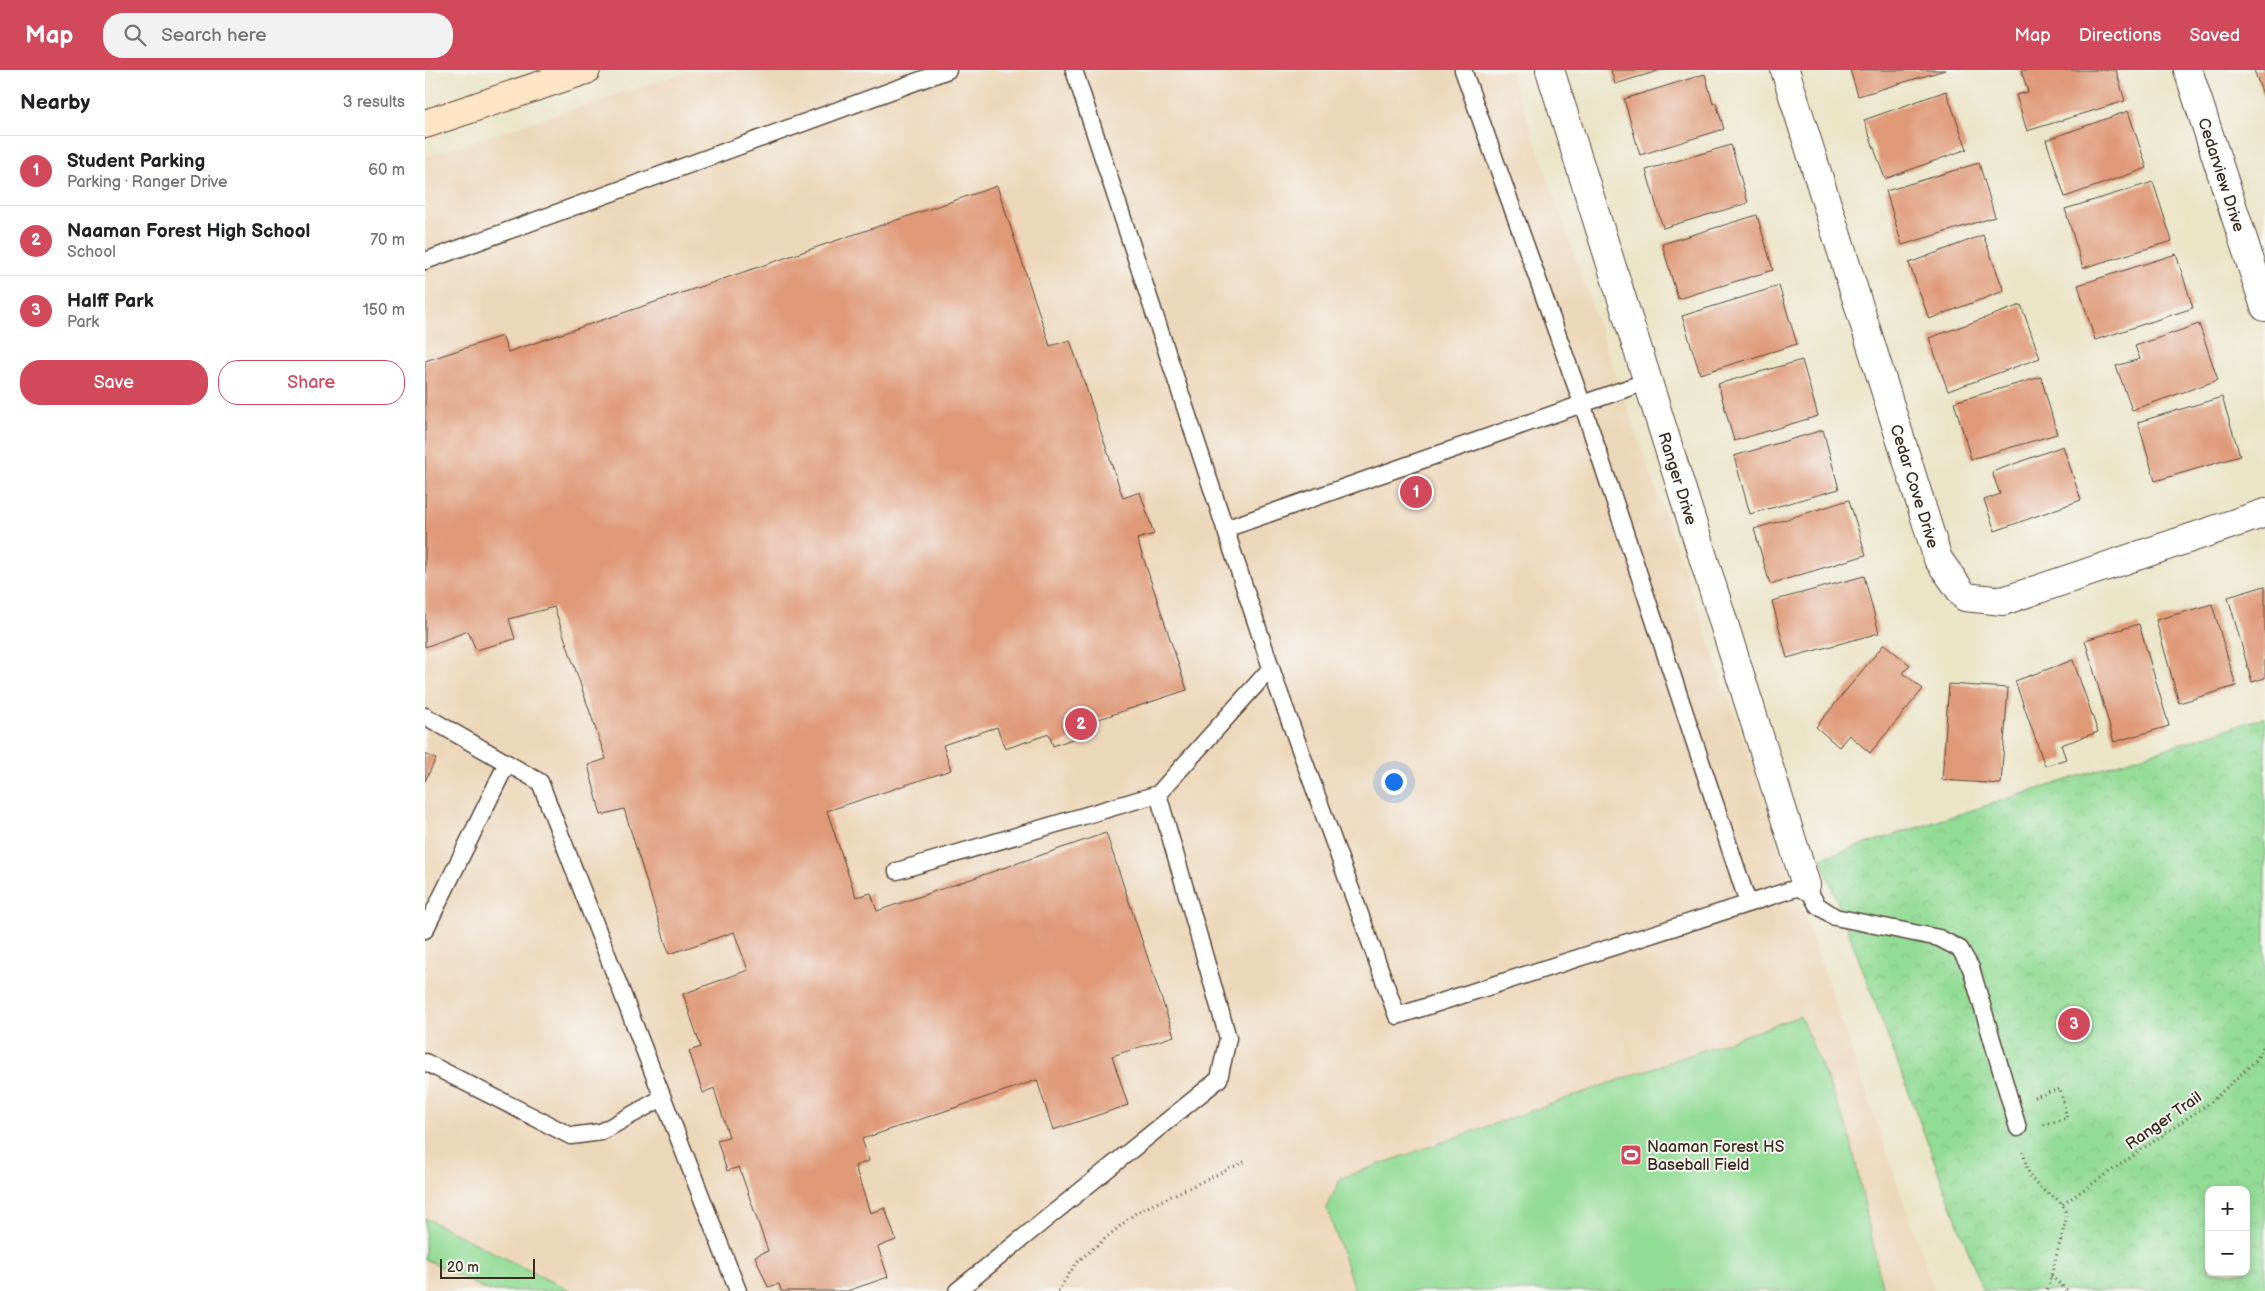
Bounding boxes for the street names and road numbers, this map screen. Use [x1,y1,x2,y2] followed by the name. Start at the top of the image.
[2193,116,2248,235] street label: Cedarview Drive
[1885,422,1942,551] street label: Cedar Cove Drive
[1653,430,1700,528] street label: Ranger Drive
[2122,1088,2206,1154] street label: Ranger Trail

